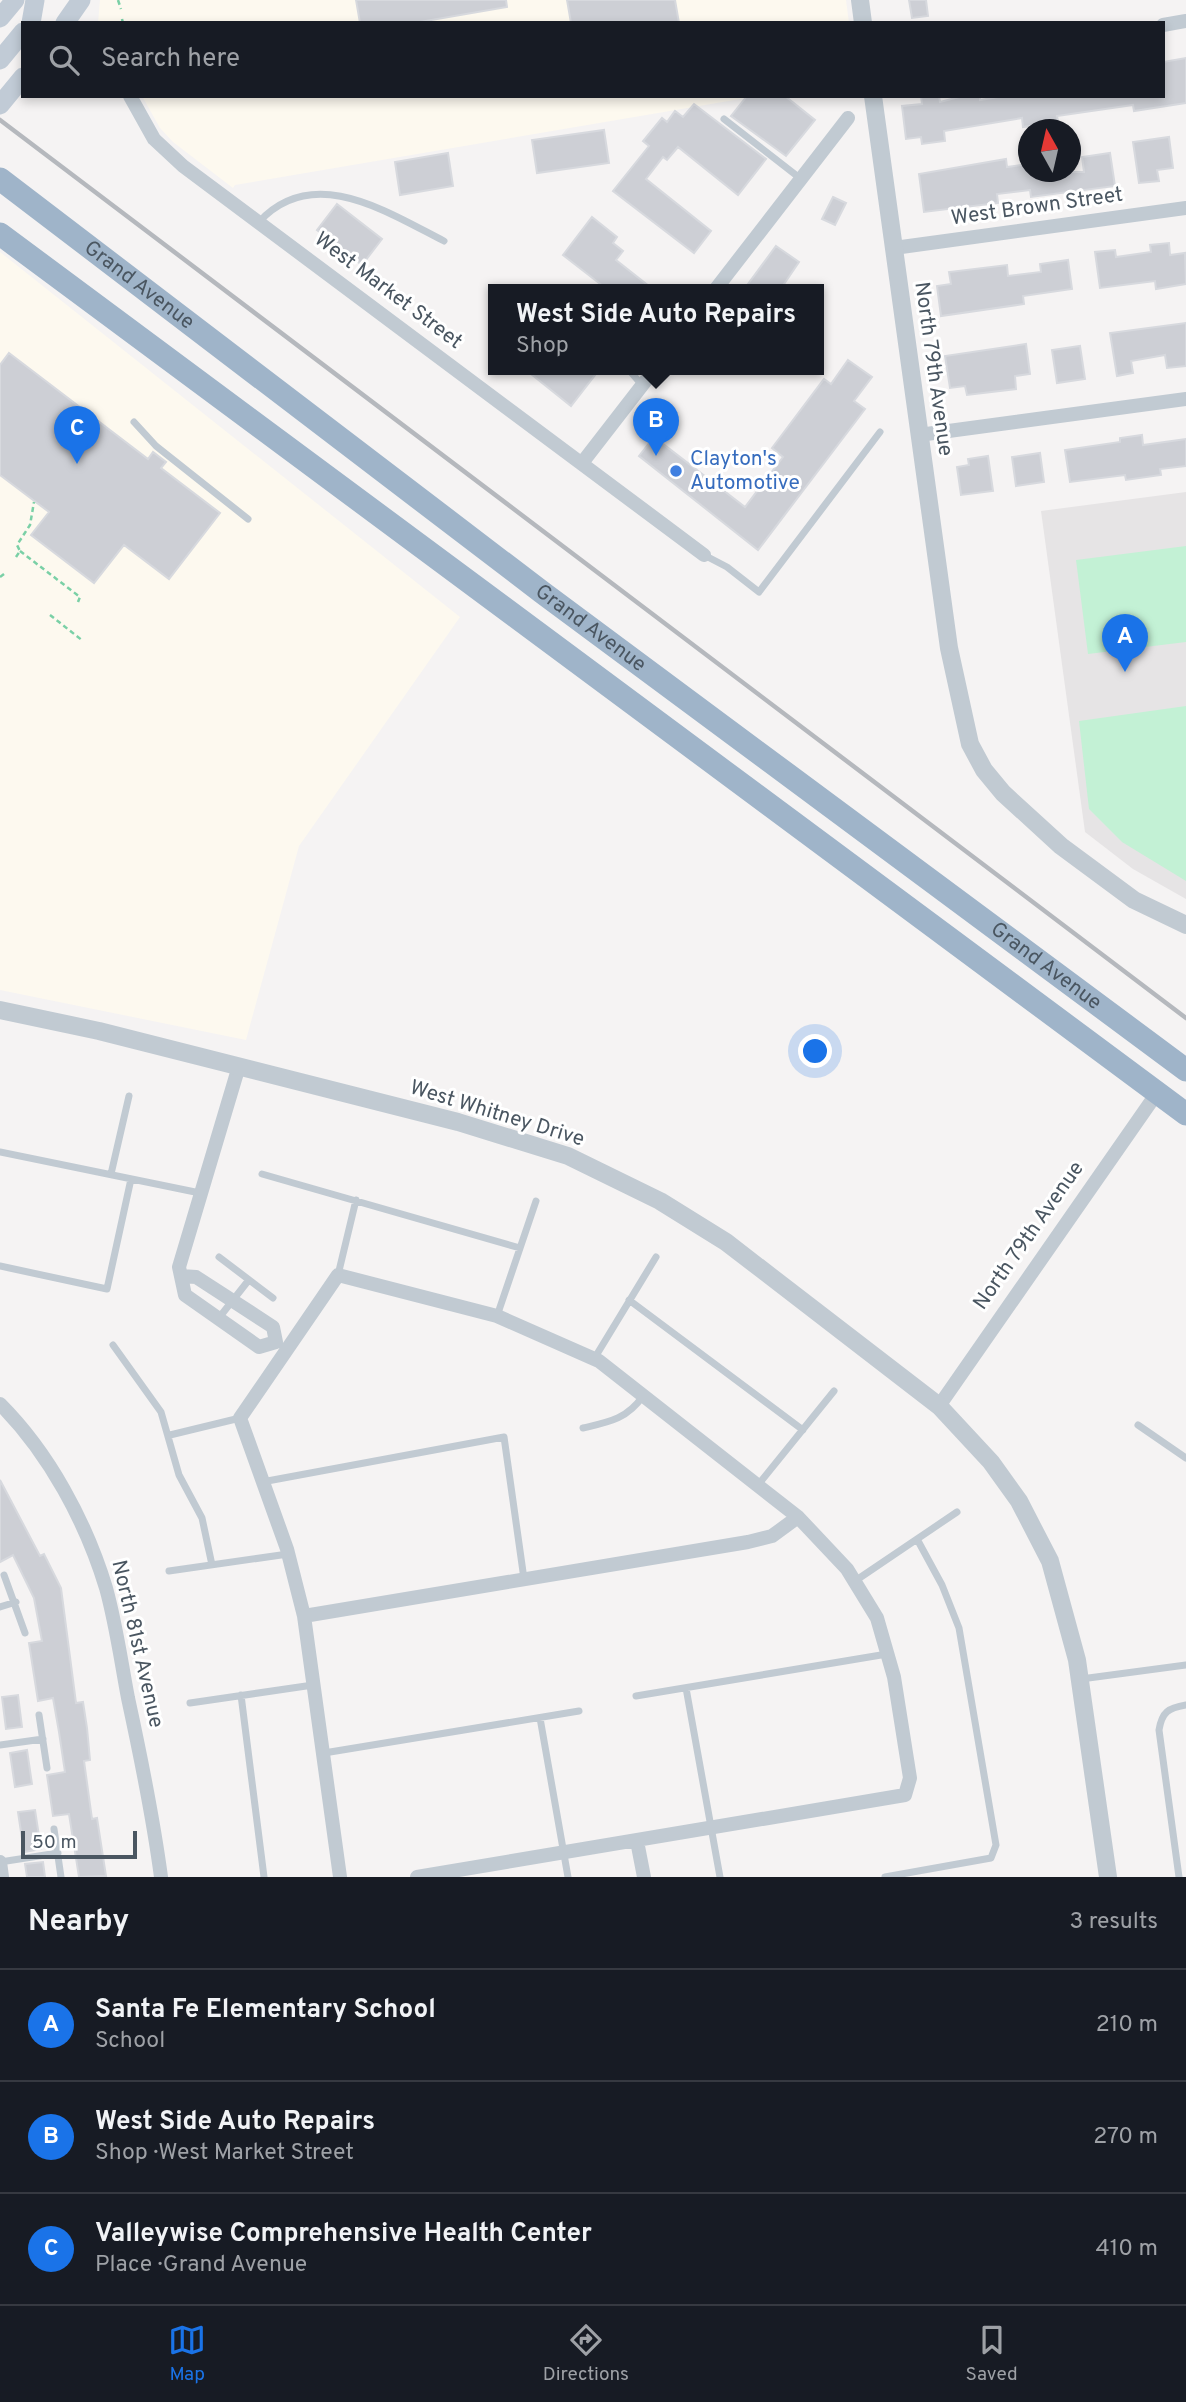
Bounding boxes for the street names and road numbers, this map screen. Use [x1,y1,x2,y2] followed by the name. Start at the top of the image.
[949,182,1125,232] street label: West Brown Street
[308,226,468,356] street label: West Market Street
[79,234,200,336] street label: Grand Avenue
[907,280,959,458] street label: North 79th Avenue
[530,578,652,678] street label: Grand Avenue
[985,916,1107,1016] street label: Grand Avenue
[406,1075,588,1153] street label: West Whitney Drive
[968,1156,1090,1316] street label: North 79th Avenue
[105,1557,169,1731] street label: North 81st Avenue

